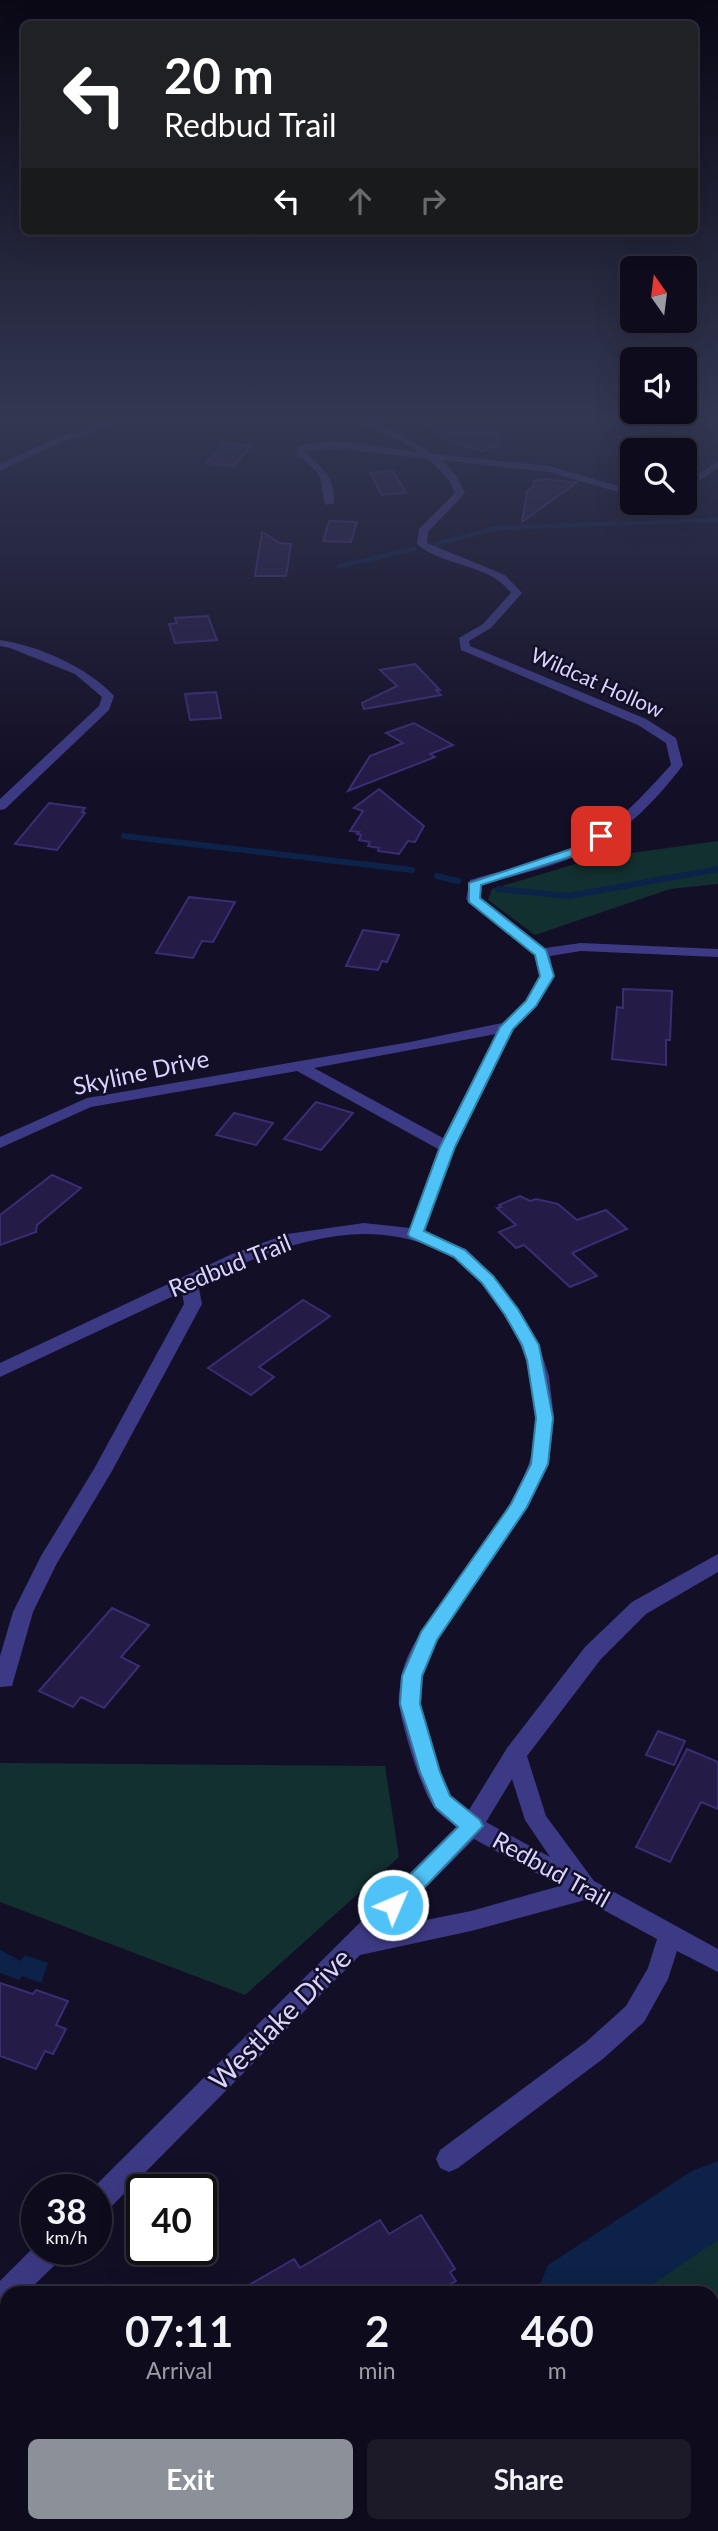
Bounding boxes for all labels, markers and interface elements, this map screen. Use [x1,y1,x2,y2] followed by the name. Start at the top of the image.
[164,46,274,104] text: 20 m
[49,49,140,140] icon: left
[164,105,337,144] text: Redbud Trail
[268,182,306,220] icon: left
[341,182,379,220] icon: ahead
[414,182,452,220] icon: right
[620,256,696,332] north arrow
[620,256,697,515] map controls
[620,347,697,424] button: sound
[620,438,697,515] button: search
[527,641,668,722] street label: Wildcat Hollow
[571,806,631,866] pin
[582,817,620,855] icon: arrive
[70,1043,211,1100] street label: Skyline Drive
[164,1227,295,1302] street label: Redbud Trail
[488,1825,615,1913] street label: Redbud Trail
[356,1868,430,1942] position arrow
[201,1940,357,2096] street label: Westlake Drive
[126,2174,217,2265] speed limit sign: 40
[46,2189,87,2231] text: 38
[45,2226,88,2248] text: km/h
[125,2306,233,2356] text: 07:11
[365,2306,389,2356] text: 2
[521,2306,594,2356] text: 460
[146,2356,212,2384] text: Arrival
[358,2356,396,2384] text: min
[548,2356,567,2384] text: m
[28,2439,353,2519] button: Exit
[367,2439,691,2519] button: Share

